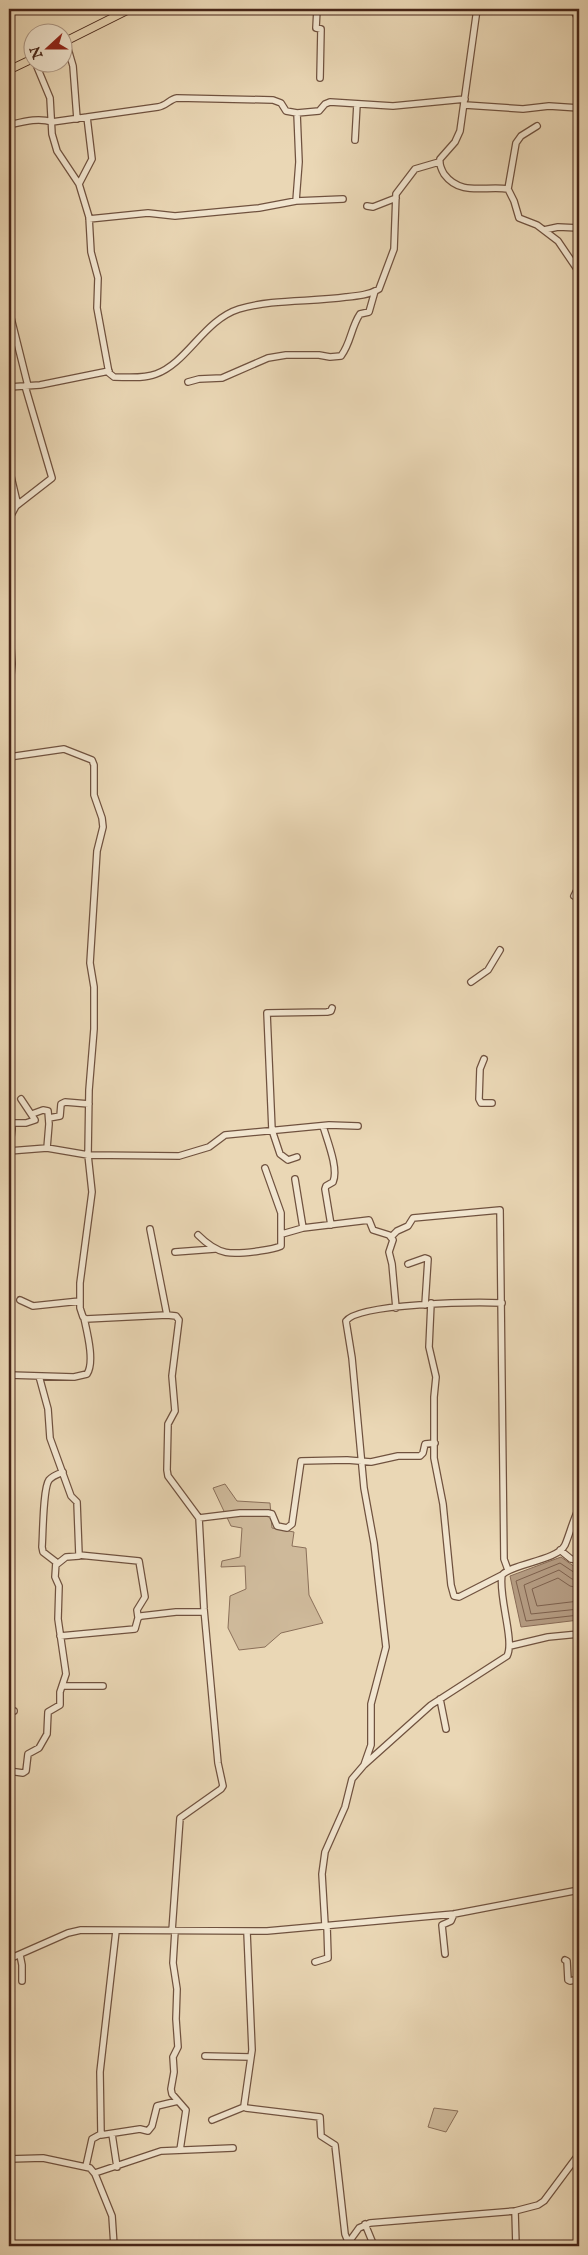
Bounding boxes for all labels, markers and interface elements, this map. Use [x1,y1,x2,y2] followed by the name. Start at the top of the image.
[22,22,72,72] north arrow
[26,43,48,62] text: N

